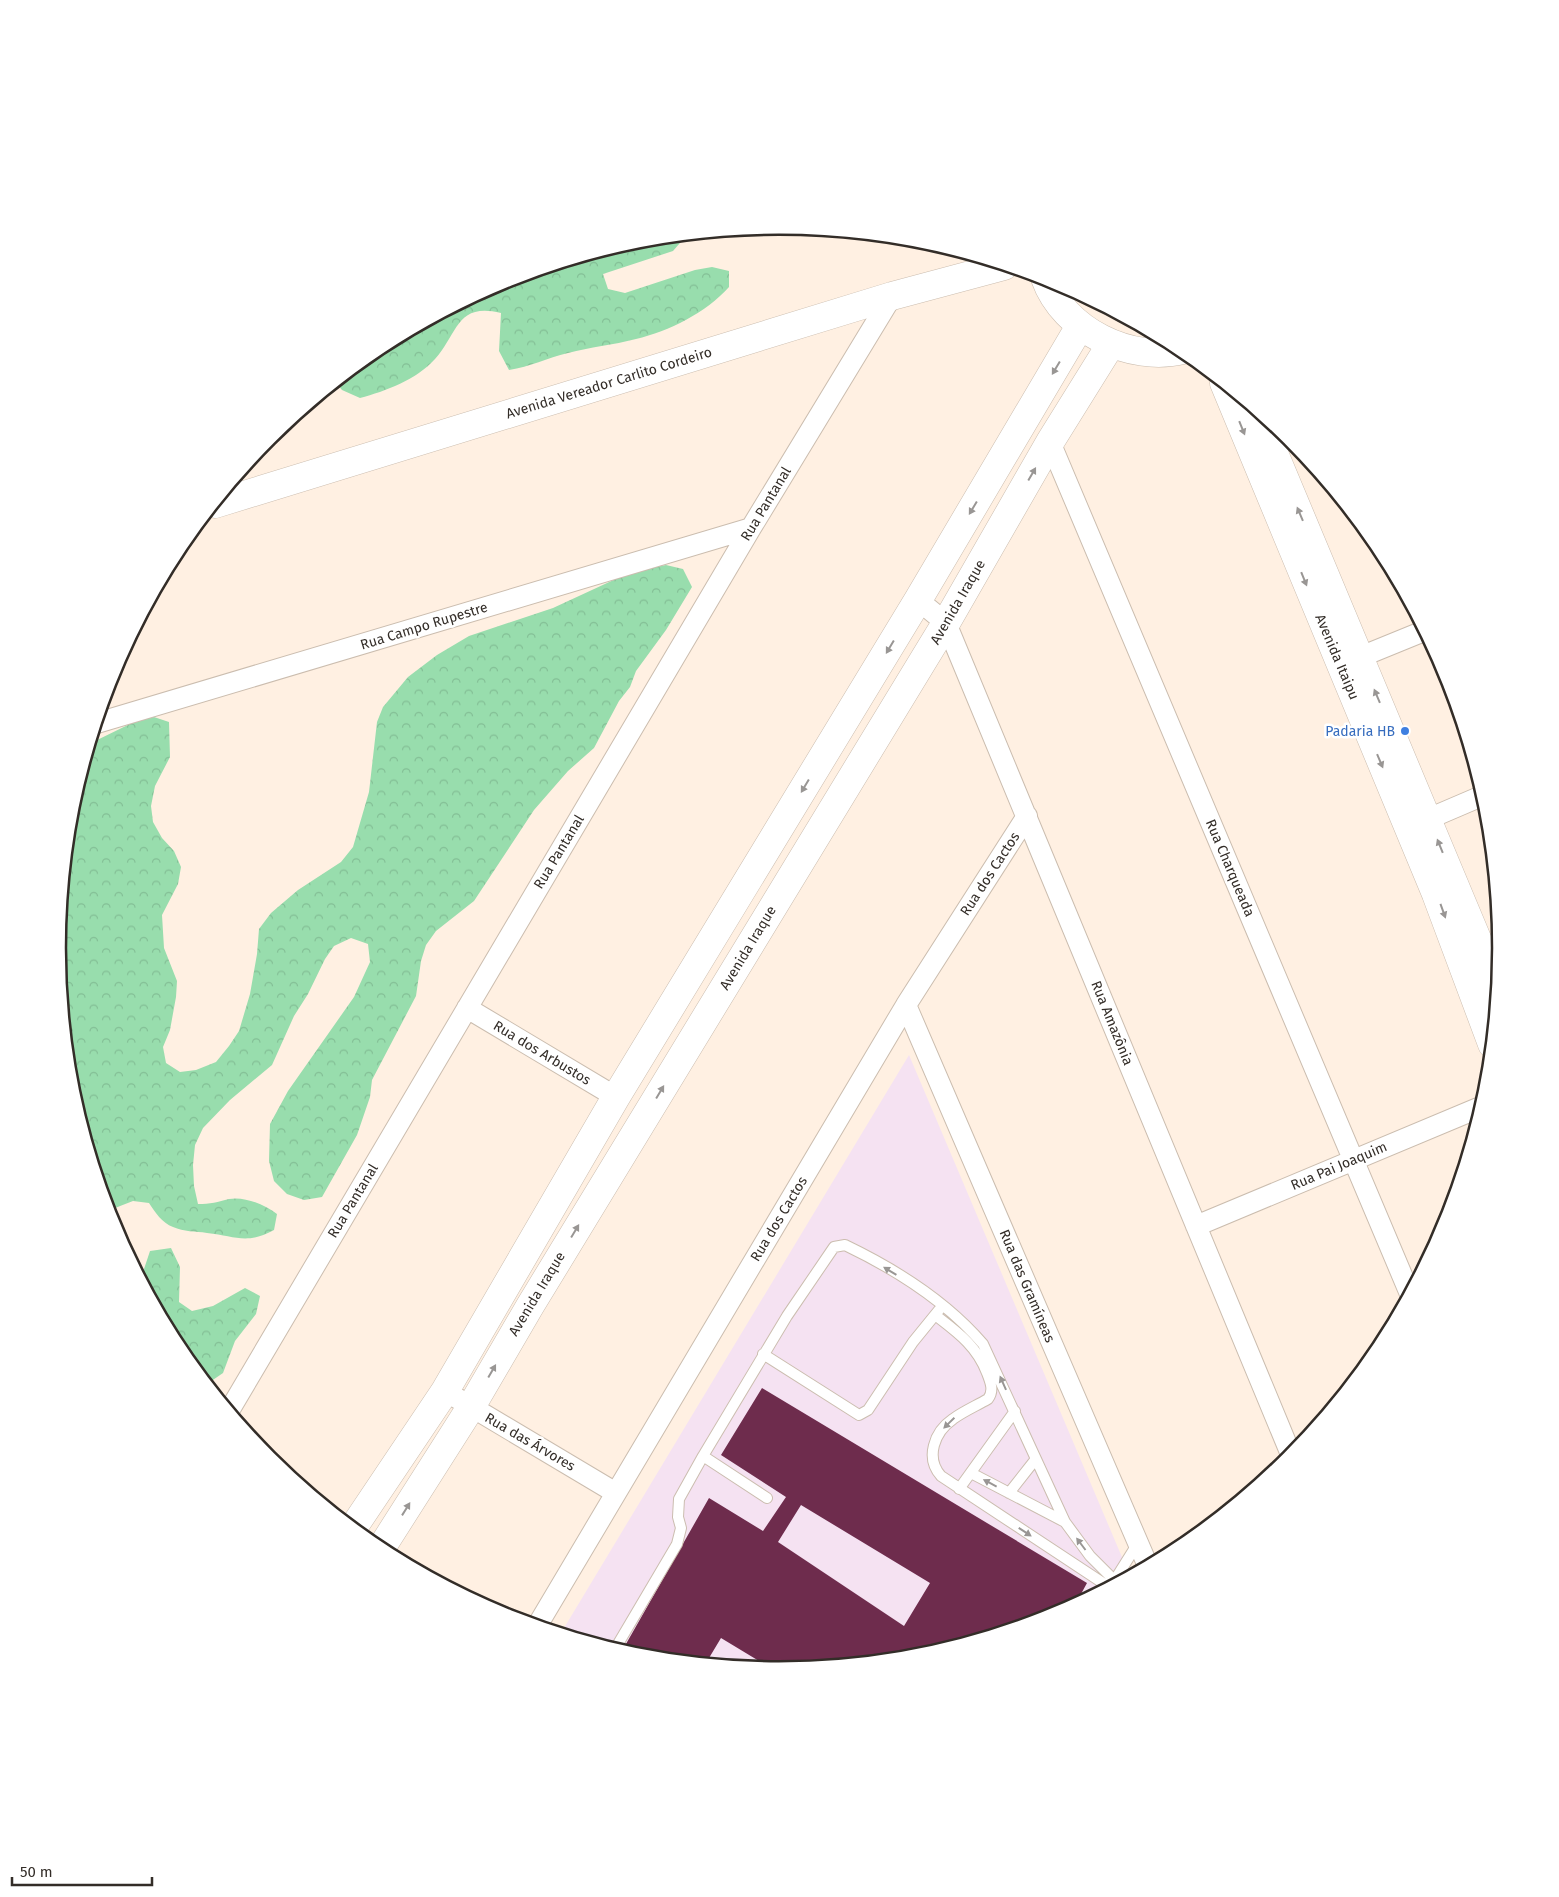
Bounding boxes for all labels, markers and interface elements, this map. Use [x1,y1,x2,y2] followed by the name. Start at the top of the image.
[504,344,714,422] street label: Avenida Vereador Carlito Cordeiro
[1051,361,1060,374] one-way arrow
[1239,421,1246,436] one-way arrow
[737,464,795,544] street label: Rua Pantanal
[1027,468,1036,481] one-way arrow
[968,501,977,514] one-way arrow
[1296,507,1304,521] one-way arrow
[927,557,989,647] street label: Avenida Iraque
[1300,572,1308,587] one-way arrow
[358,599,490,653] street label: Rua Campo Rupestre
[1311,612,1363,702] street label: Avenida Itaipu
[885,641,894,654] one-way arrow
[1373,689,1381,703] one-way arrow
[1325,723,1395,740] place label: Padaria HB
[1399,725,1411,737] marker: Padaria HB
[1376,754,1384,769] one-way arrow
[801,780,810,793] one-way arrow
[530,812,588,892] street label: Rua Pantanal
[1202,817,1258,919] street label: Rua Charqueada
[957,829,1024,919] street label: Rua dos Cactos
[1435,839,1443,853] one-way arrow
[716,903,780,993] street label: Avenida Iraque
[1439,904,1447,919] one-way arrow
[1087,978,1137,1068] street label: Rua Amazônia
[490,1017,594,1089] street label: Rua dos Arbustos
[655,1086,665,1099] one-way arrow
[1288,1138,1390,1194] street label: Rua Pai Joaquim
[324,1161,382,1241] street label: Rua Pantanal
[747,1173,811,1265] street label: Rua dos Cactos
[571,1225,580,1238] one-way arrow
[996,1227,1059,1345] street label: Rua das Gramíneas
[505,1249,569,1339] street label: Avenida Iraque
[884,1266,897,1275] one-way arrow
[488,1364,497,1377] one-way arrow
[998,1376,1006,1390] one-way arrow
[482,1408,579,1475] street label: Rua das Árvores
[943,1417,955,1429] one-way arrow
[983,1479,998,1487] one-way arrow
[402,1502,411,1515] one-way arrow
[1018,1527,1032,1537] one-way arrow
[1075,1538,1086,1551] one-way arrow
[12,1854,152,1886] scale bar
[20,1863,53,1881] text: 50 m

